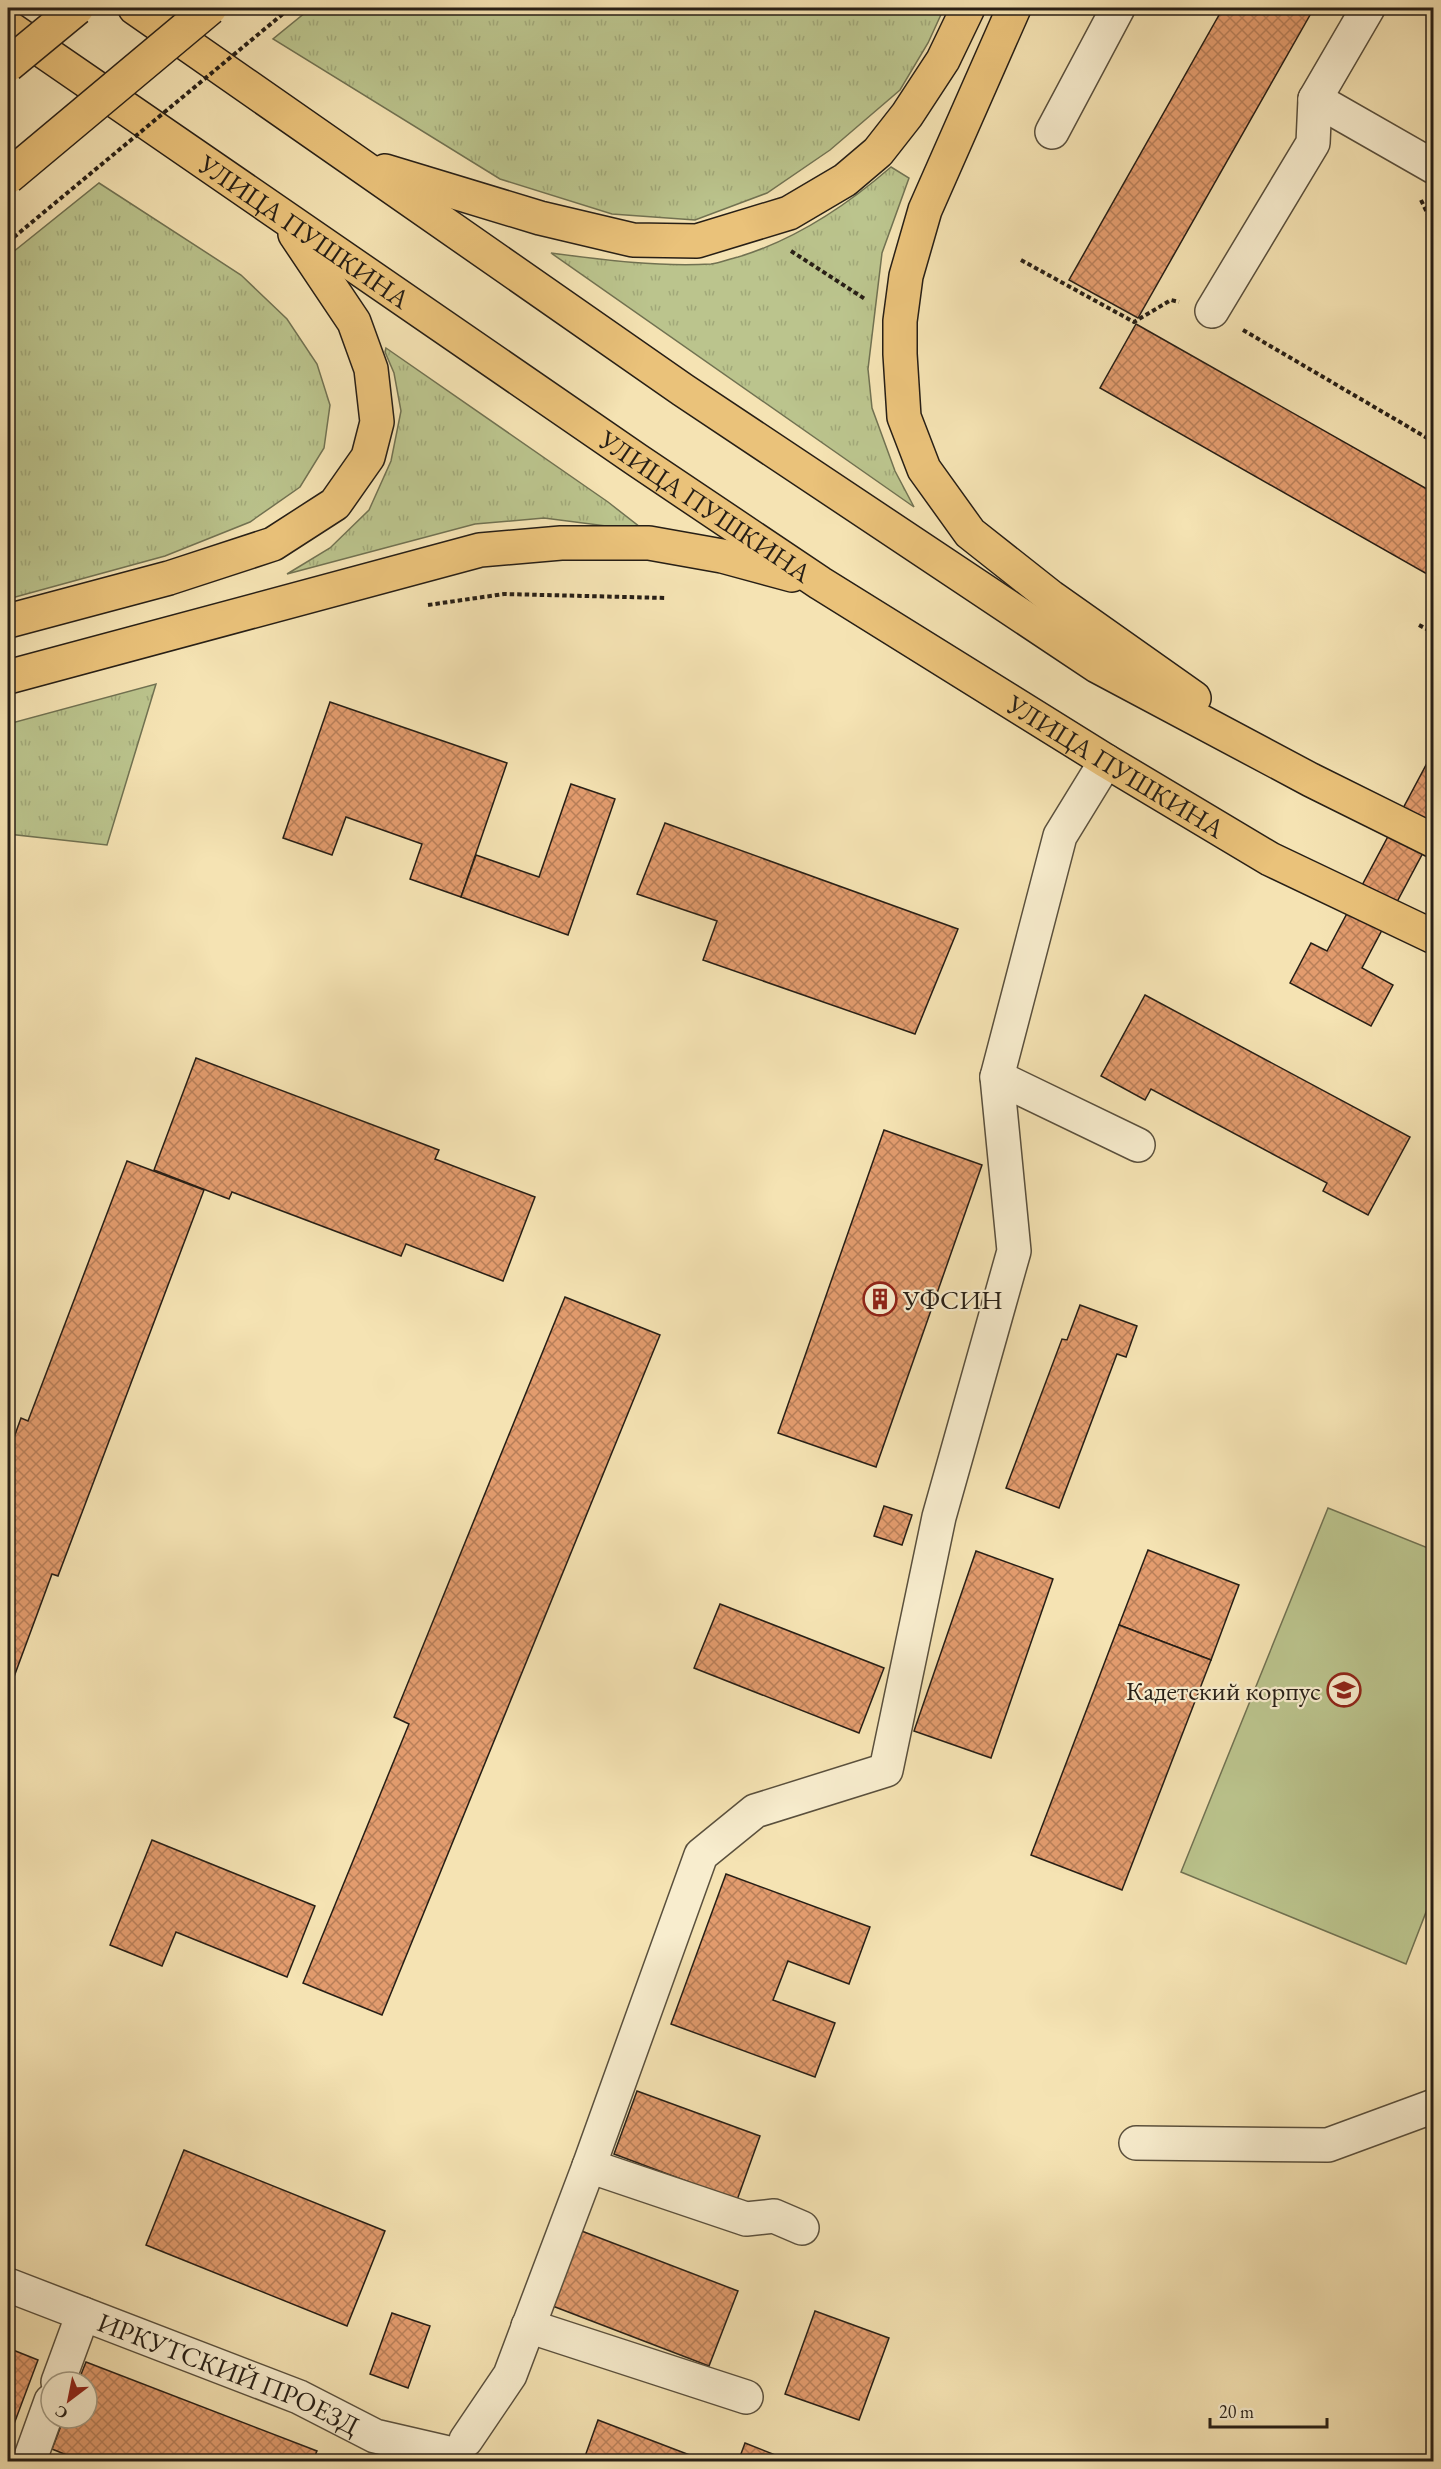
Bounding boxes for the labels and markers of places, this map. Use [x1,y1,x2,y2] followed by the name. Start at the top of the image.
[862,1281,898,1317] building icon: УФСИН
[902,1282,1003,1317] place label: УФСИН
[1326,1672,1362,1708] school or university icon: Кадетский корпус
[1126,1673,1321,1708] place label: Кадетский корпус

